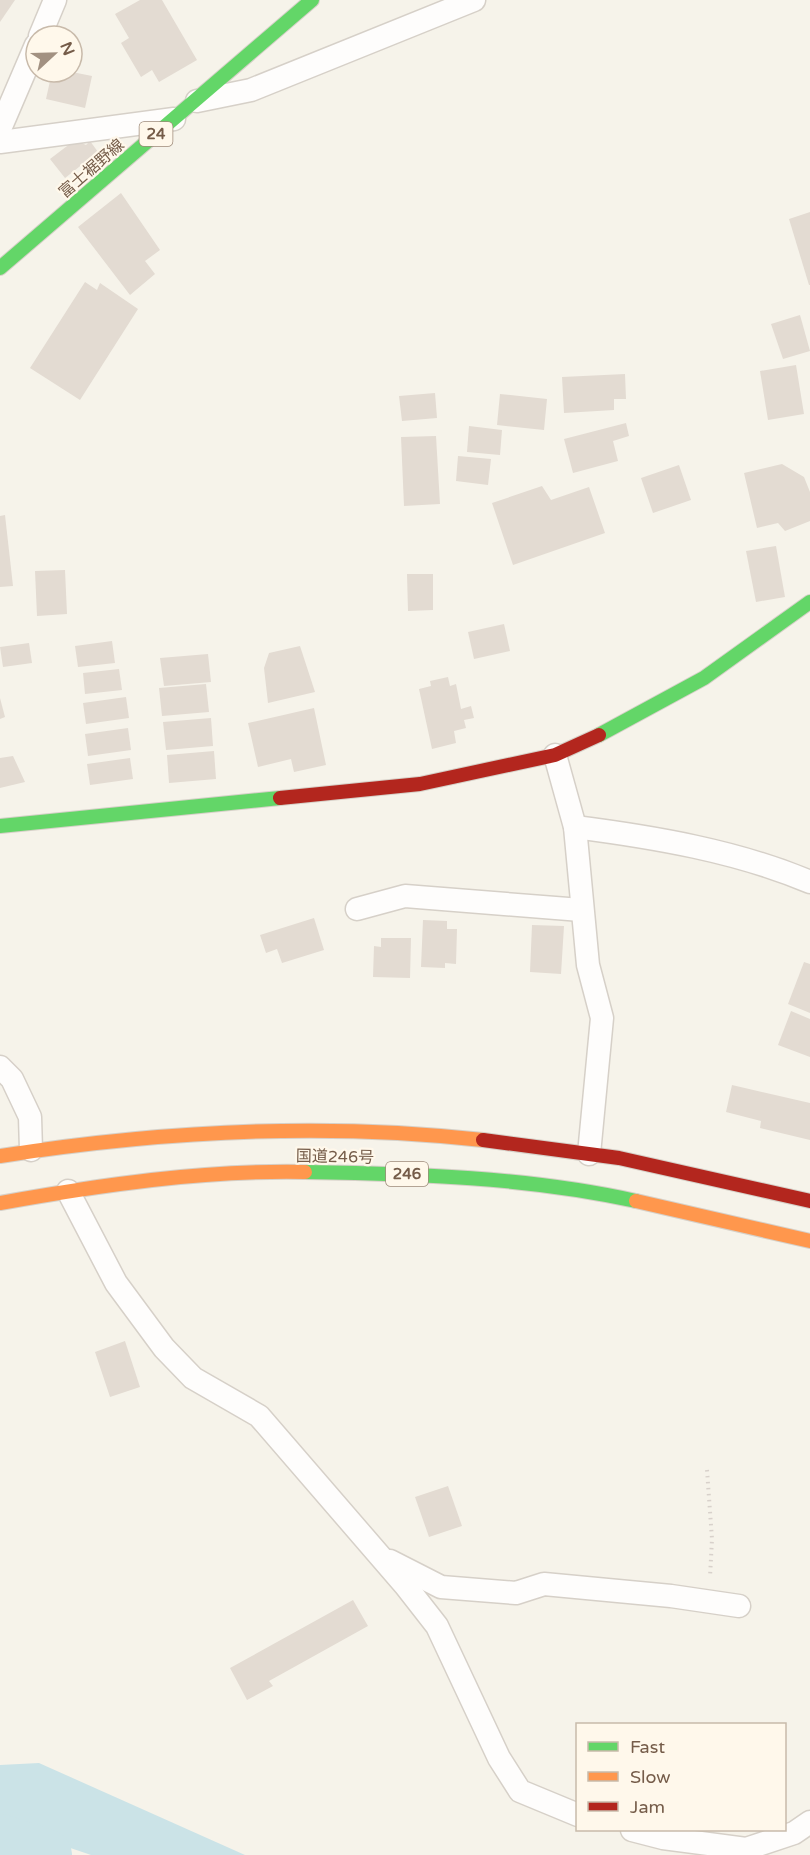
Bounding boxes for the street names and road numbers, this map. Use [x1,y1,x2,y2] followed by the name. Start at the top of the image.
[140,122,172,146] road number: 24
[55,135,128,203] street label: 富士裾野線
[296,1146,374,1168] street label: 国道246号
[386,1162,428,1186] road number: 246

